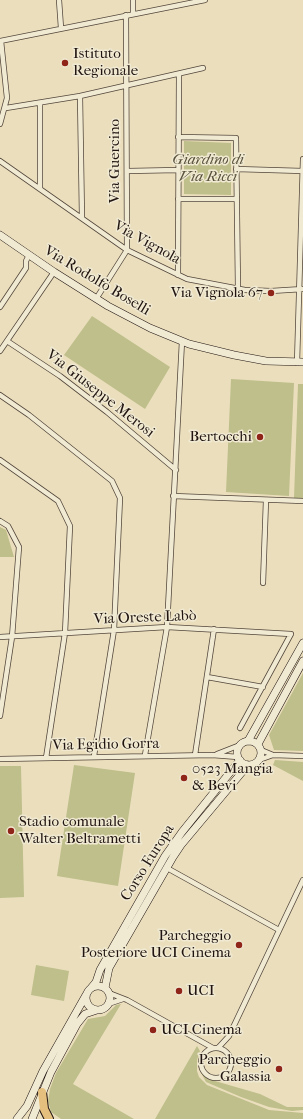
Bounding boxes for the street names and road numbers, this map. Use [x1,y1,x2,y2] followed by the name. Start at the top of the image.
[106,119,124,203] street label: Via Guercino
[110,217,184,269] street label: Via Vignola
[41,242,153,320] street label: Via Rodolfo Boselli
[42,346,158,442] street label: Via Giuseppe Merosi
[93,607,197,629] street label: Via Oreste Labò
[52,735,160,755] street label: Via Egidio Gorra
[117,821,179,905] street label: Corso Europa

